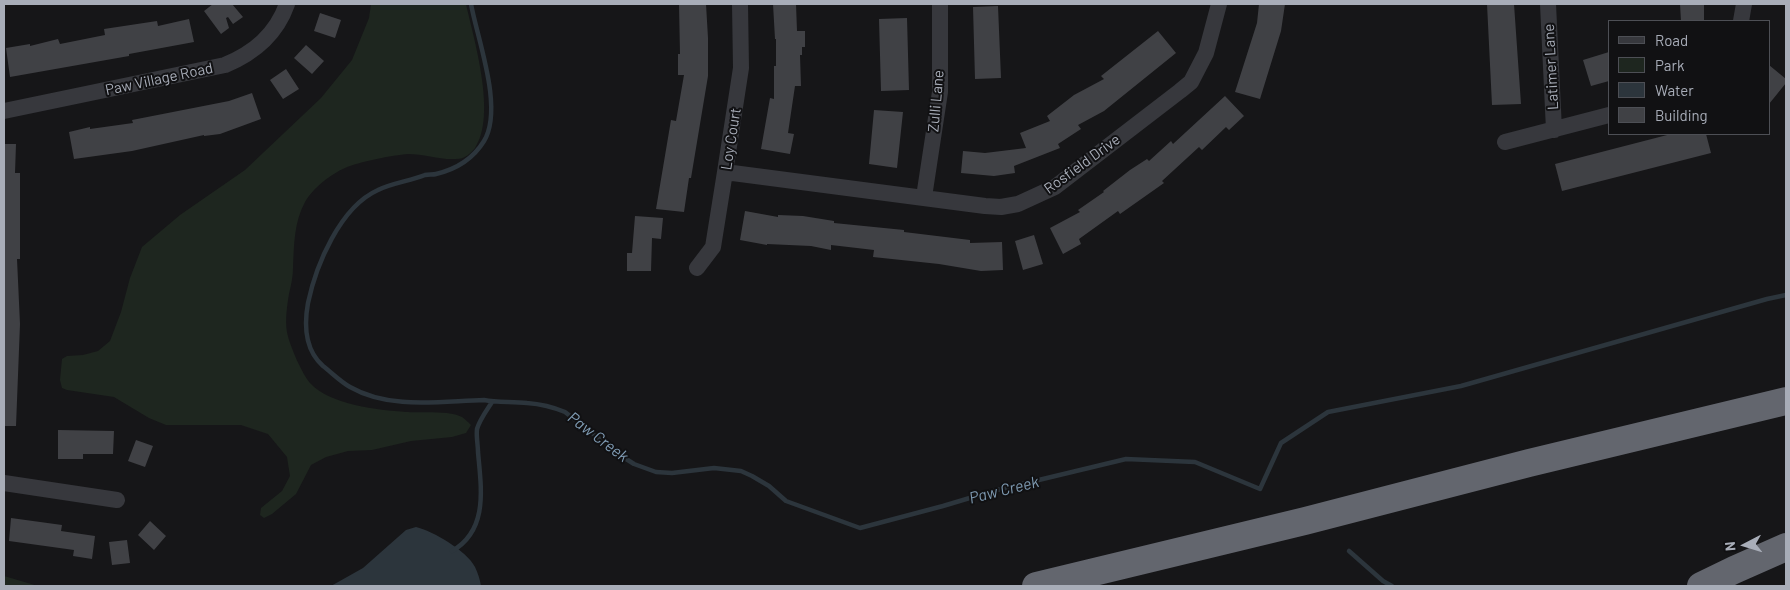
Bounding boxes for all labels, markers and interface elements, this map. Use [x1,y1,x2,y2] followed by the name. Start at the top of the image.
[1608,20,1770,135] legend
[1540,23,1562,111] street label: Latimer Lane
[1655,31,1688,49] text: Road
[1655,56,1684,74] text: Park
[104,59,214,99] street label: Paw Village Road
[924,69,948,133] street label: Zulli Lane
[1655,81,1694,99] text: Water
[1655,106,1708,124] text: Building
[717,107,745,171] street label: Loy Court
[1040,130,1124,198] street label: Rosfield Drive
[564,408,632,466] water label: Paw Creek
[967,472,1041,508] water label: Paw Creek
[1720,520,1770,570] north arrow
[1721,541,1738,552] text: N

